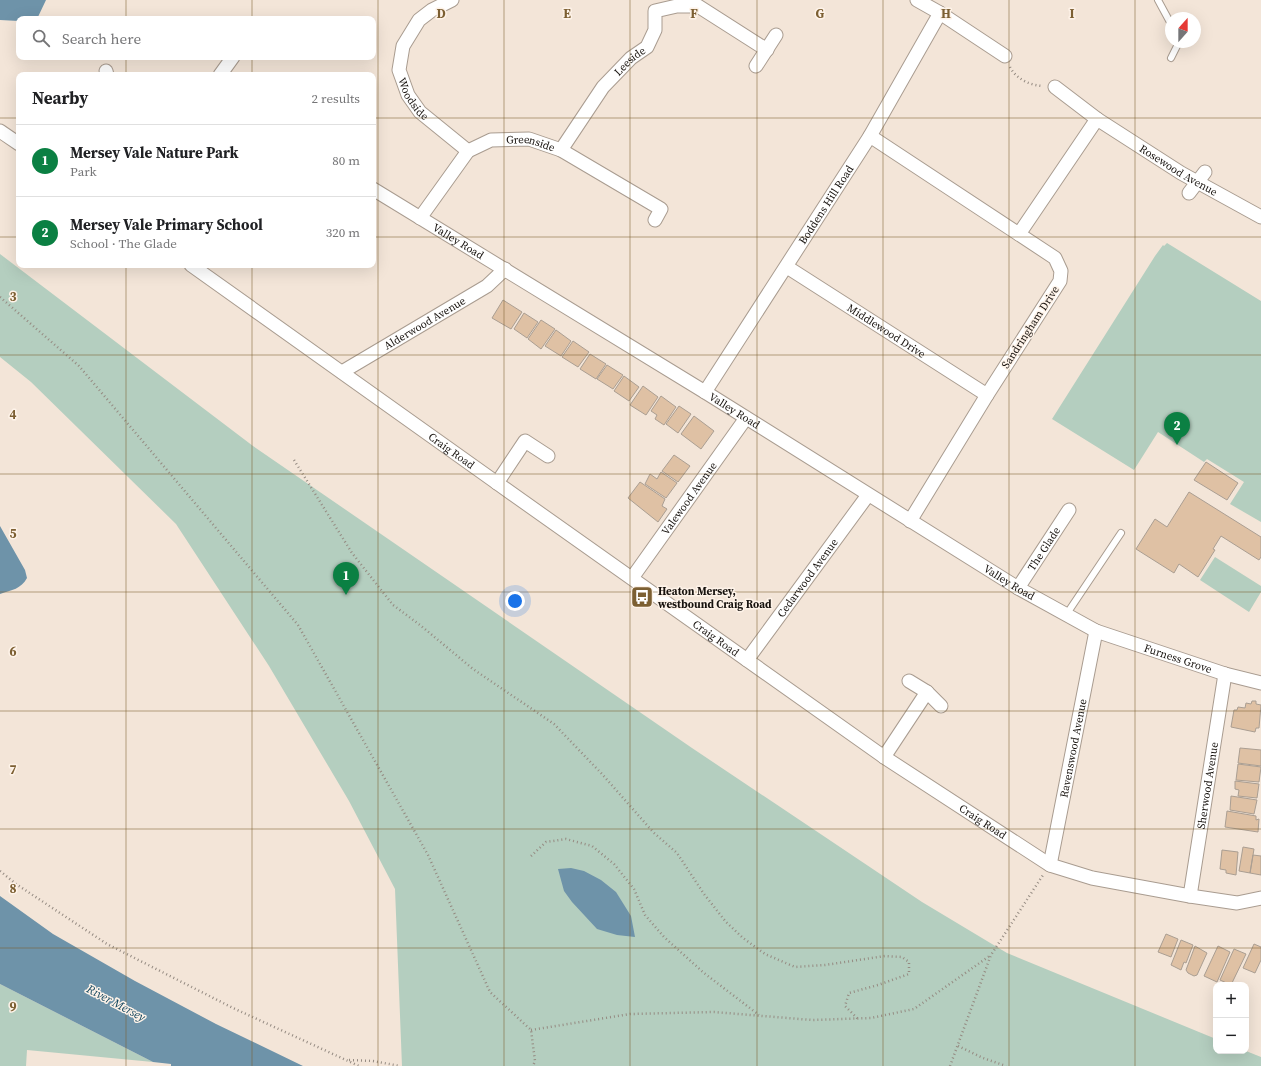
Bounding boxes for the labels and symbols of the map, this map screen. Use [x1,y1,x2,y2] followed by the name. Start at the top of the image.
[436,5,446,22] text: D
[563,5,571,22] text: E
[690,5,698,22] text: F
[816,5,825,22] text: G
[941,5,951,22] text: H
[1069,5,1075,22] text: I
[1165,12,1201,48] north arrow
[611,43,649,79] street label: Leeside
[394,75,432,124] street label: Woodside
[506,132,557,155] street label: Greenside
[1136,141,1220,200] street label: Rosewood Avenue
[795,162,858,247] street label: Boddens Hill Road
[430,220,487,263] street label: Valley Road
[998,283,1063,371] street label: Sandringham Drive
[9,288,17,305] text: 3
[381,293,469,354] street label: Alderwood Avenue
[844,300,928,362] street label: Middlewood Drive
[706,389,763,433] street label: Valley Road
[9,406,17,423] text: 4
[1164,412,1190,445] pin: 2
[425,429,478,473] street label: Craig Road
[658,459,721,538] street label: Valewood Avenue
[1024,524,1064,574] street label: The Glade
[9,525,17,542] text: 5
[774,535,842,621] street label: Cedarwood Avenue
[981,561,1038,604] street label: Valley Road
[333,562,359,595] pin: 1
[629,584,655,610] bus stop icon: Heaton Mersey, westbound Craig Road
[657,584,772,612] place label: Heaton Mersey, westbound Craig Road
[505,591,525,611] your location
[689,617,743,660] street label: Craig Road
[1142,641,1214,677] street label: Furness Grove
[9,643,17,660] text: 6
[1056,697,1091,799] street label: Ravenswood Avenue
[1194,741,1222,830] street label: Sherwood Avenue
[9,761,17,778] text: 7
[956,801,1010,843] street label: Craig Road
[9,880,17,897] text: 8
[83,980,148,1025] water label: River Mersey
[9,998,17,1015] text: 9

